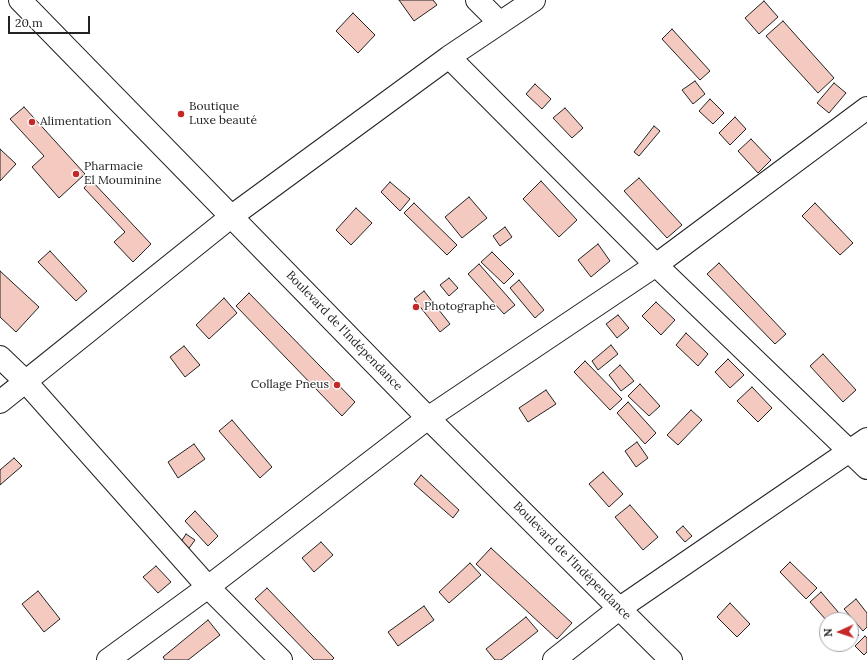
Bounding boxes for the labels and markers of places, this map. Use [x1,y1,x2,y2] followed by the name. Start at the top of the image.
[189,100,257,128] place label: Boutique Luxe beauté
[176,109,186,119] marker: Boutique Luxe beauté
[40,115,112,129] place label: Alimentation
[27,117,37,127] marker: Alimentation
[84,160,162,188] place label: Pharmacie El Mouminine
[71,169,81,179] marker: Pharmacie El Mouminine
[424,300,496,314] place label: Photographe
[411,302,421,312] marker: Photographe
[251,378,329,392] place label: Collage Pneus
[332,380,342,390] marker: Collage Pneus

